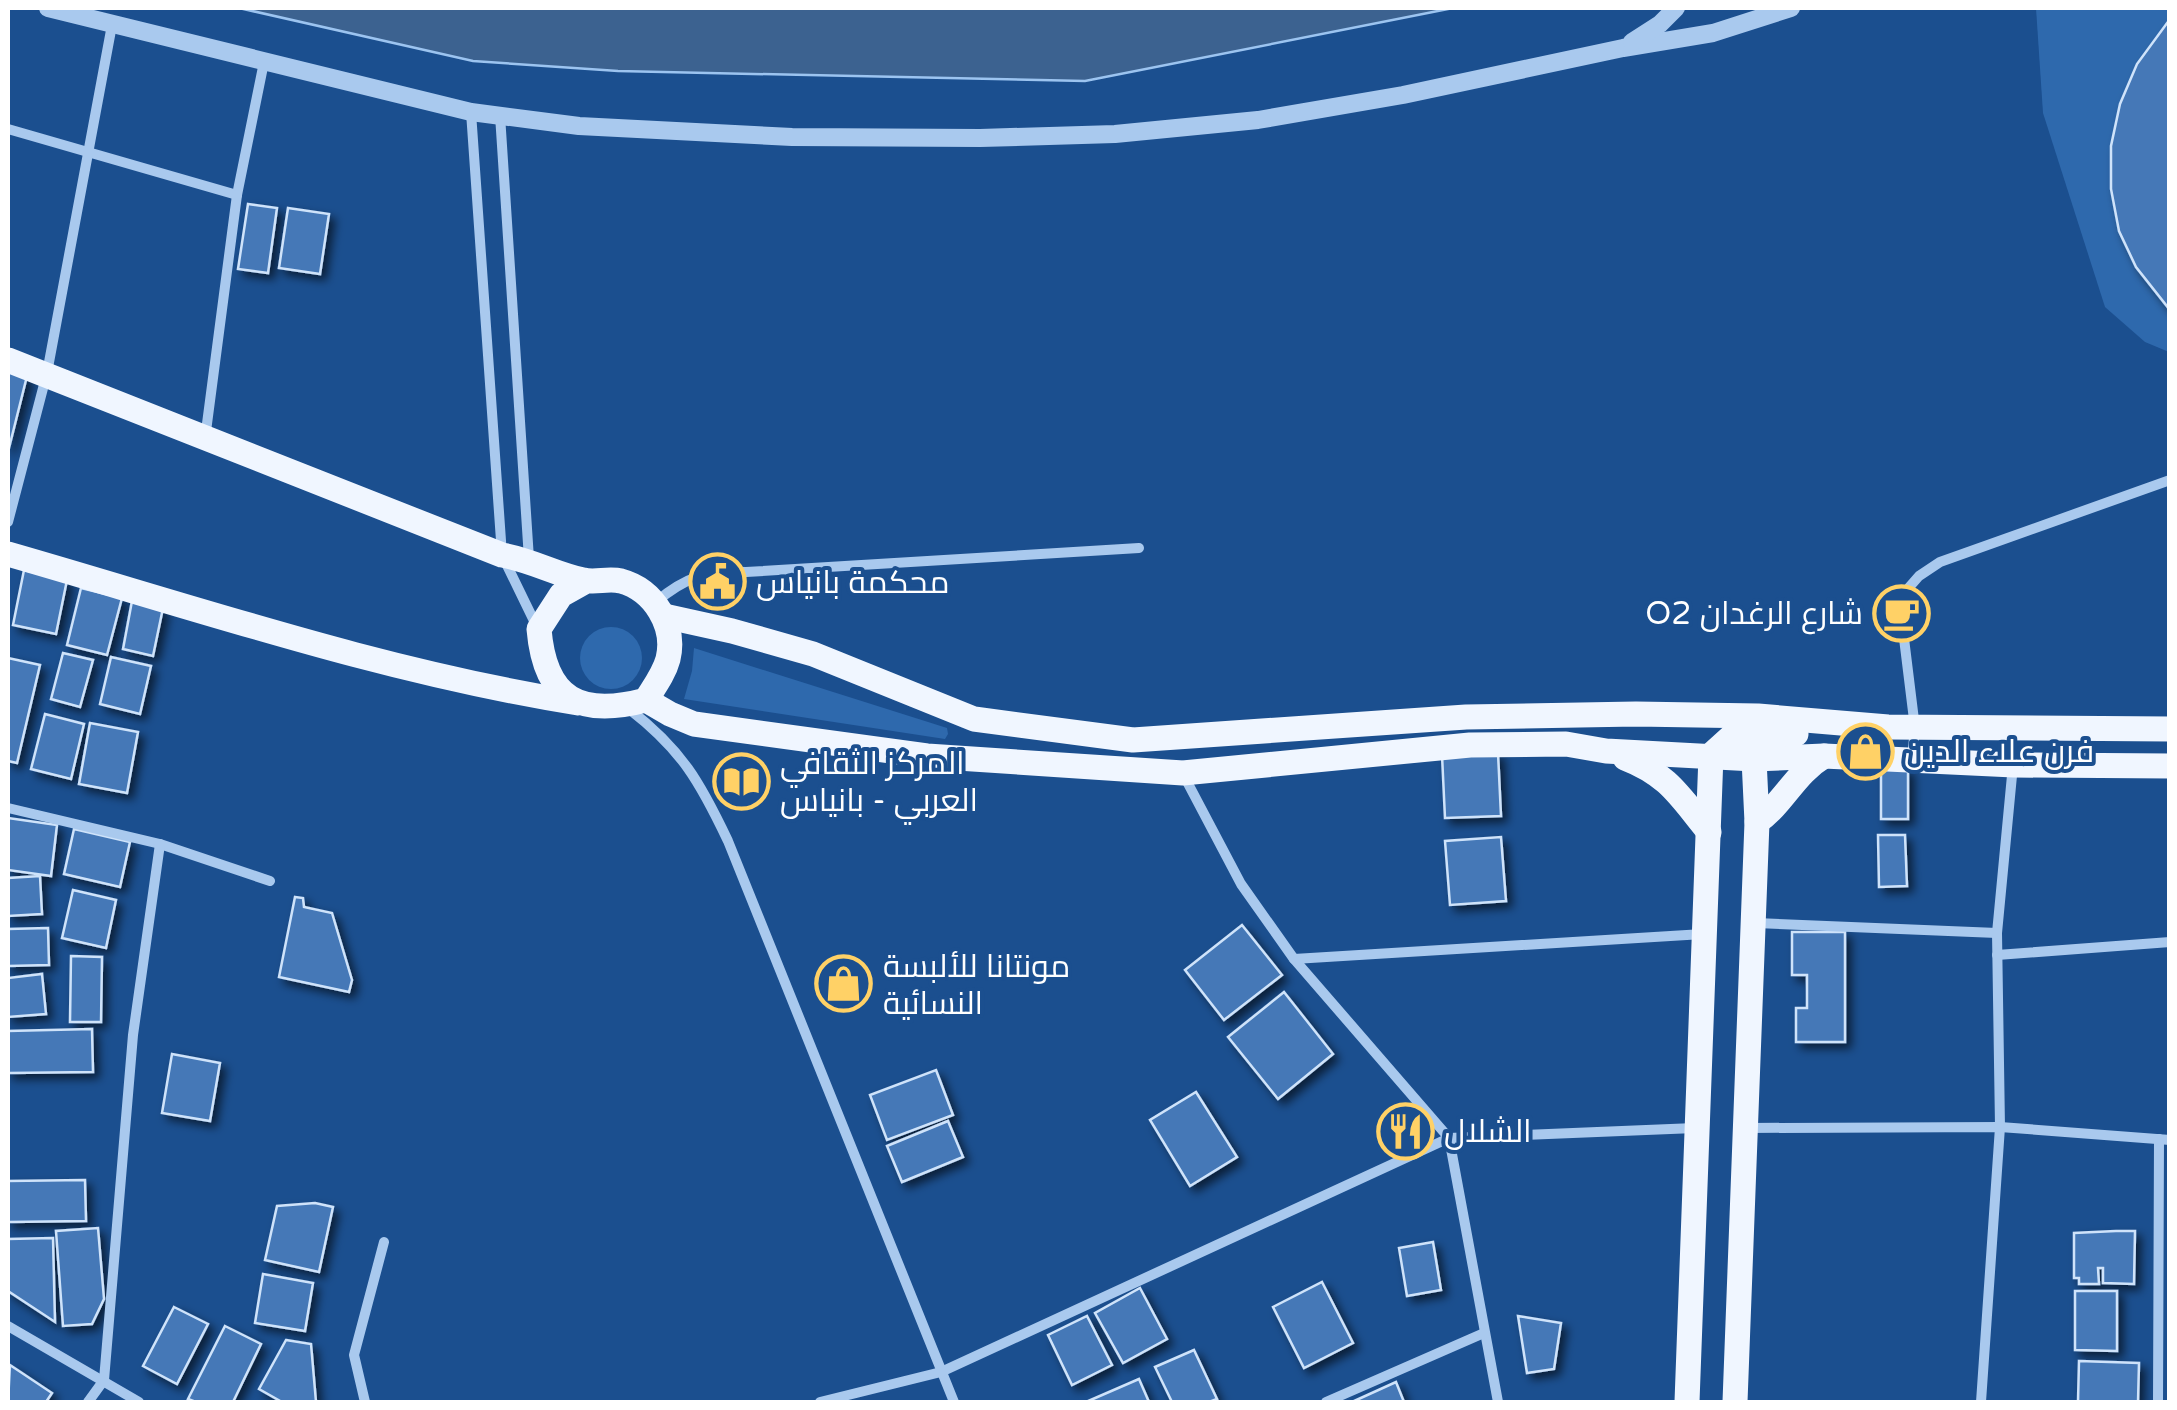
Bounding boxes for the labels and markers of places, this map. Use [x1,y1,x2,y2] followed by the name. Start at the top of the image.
[687,552,747,612] public building icon: محكمة بانياس
[756,564,949,602] place label: محكمة بانياس
[1872,583,1932,643] cafe icon: O2 شارع الرغدان
[1645,595,1863,635] place label: O2 شارع الرغدان
[1835,721,1895,781] shop icon: فرن علاء الدين
[1904,733,2094,771] place label: فرن علاء الدين
[780,745,978,825] place label: المركز الثقافي العربي - بانياس
[711,751,771,811] library icon: المركز الثقافي العربي - بانياس
[883,948,1070,1023] place label: مونتانا للألبسة النسائية
[814,954,874,1014] shop icon: مونتانا للألبسة النسائية
[1375,1101,1435,1161] restaurant icon: الشلال
[1444,1113,1532,1151] place label: الشلال

